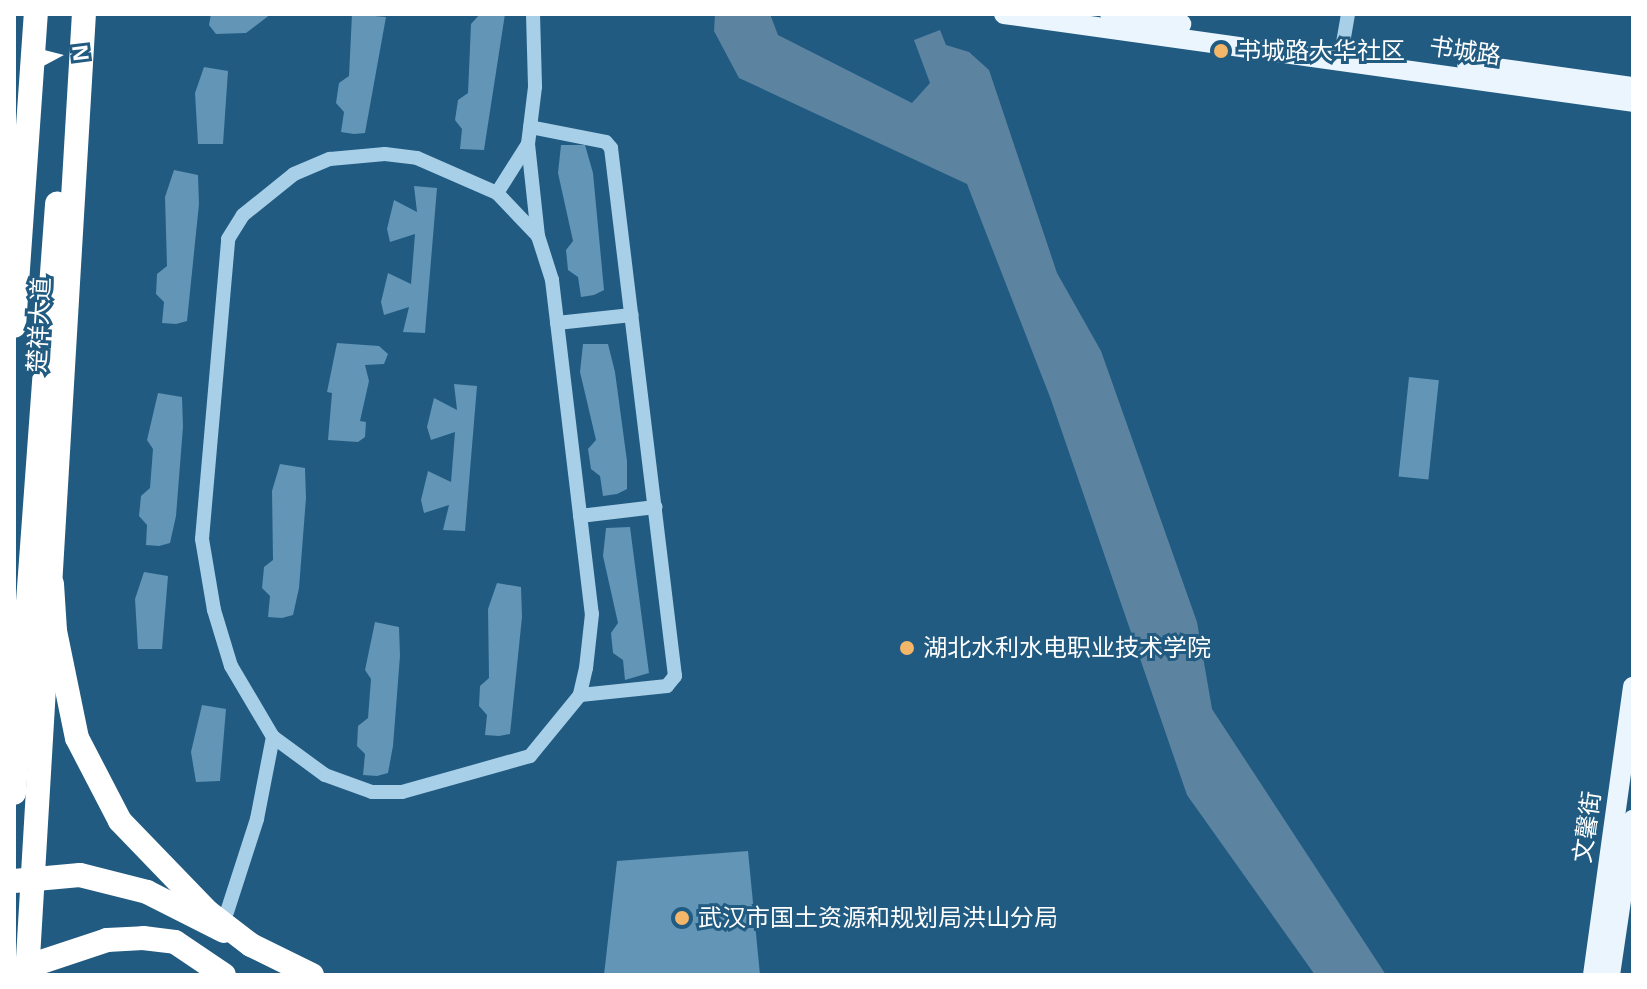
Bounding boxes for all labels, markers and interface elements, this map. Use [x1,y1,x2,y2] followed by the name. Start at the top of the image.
[16,16,96,96] north arrow
[1427,32,1503,70] street label: 书城路
[1237,37,1405,65] place label: 书城路大华社区
[1212,42,1230,60] marker: 书城路大华社区
[67,44,94,62] text: N
[22,276,56,374] street label: 楚祥大道
[923,634,1211,662] place label: 湖北水利水电职业技术学院
[898,639,916,657] marker: 湖北水利水电职业技术学院
[1568,789,1606,865] street label: 文馨街
[698,904,1058,932] place label: 武汉市国土资源和规划局洪山分局
[673,909,691,927] marker: 武汉市国土资源和规划局洪山分局

